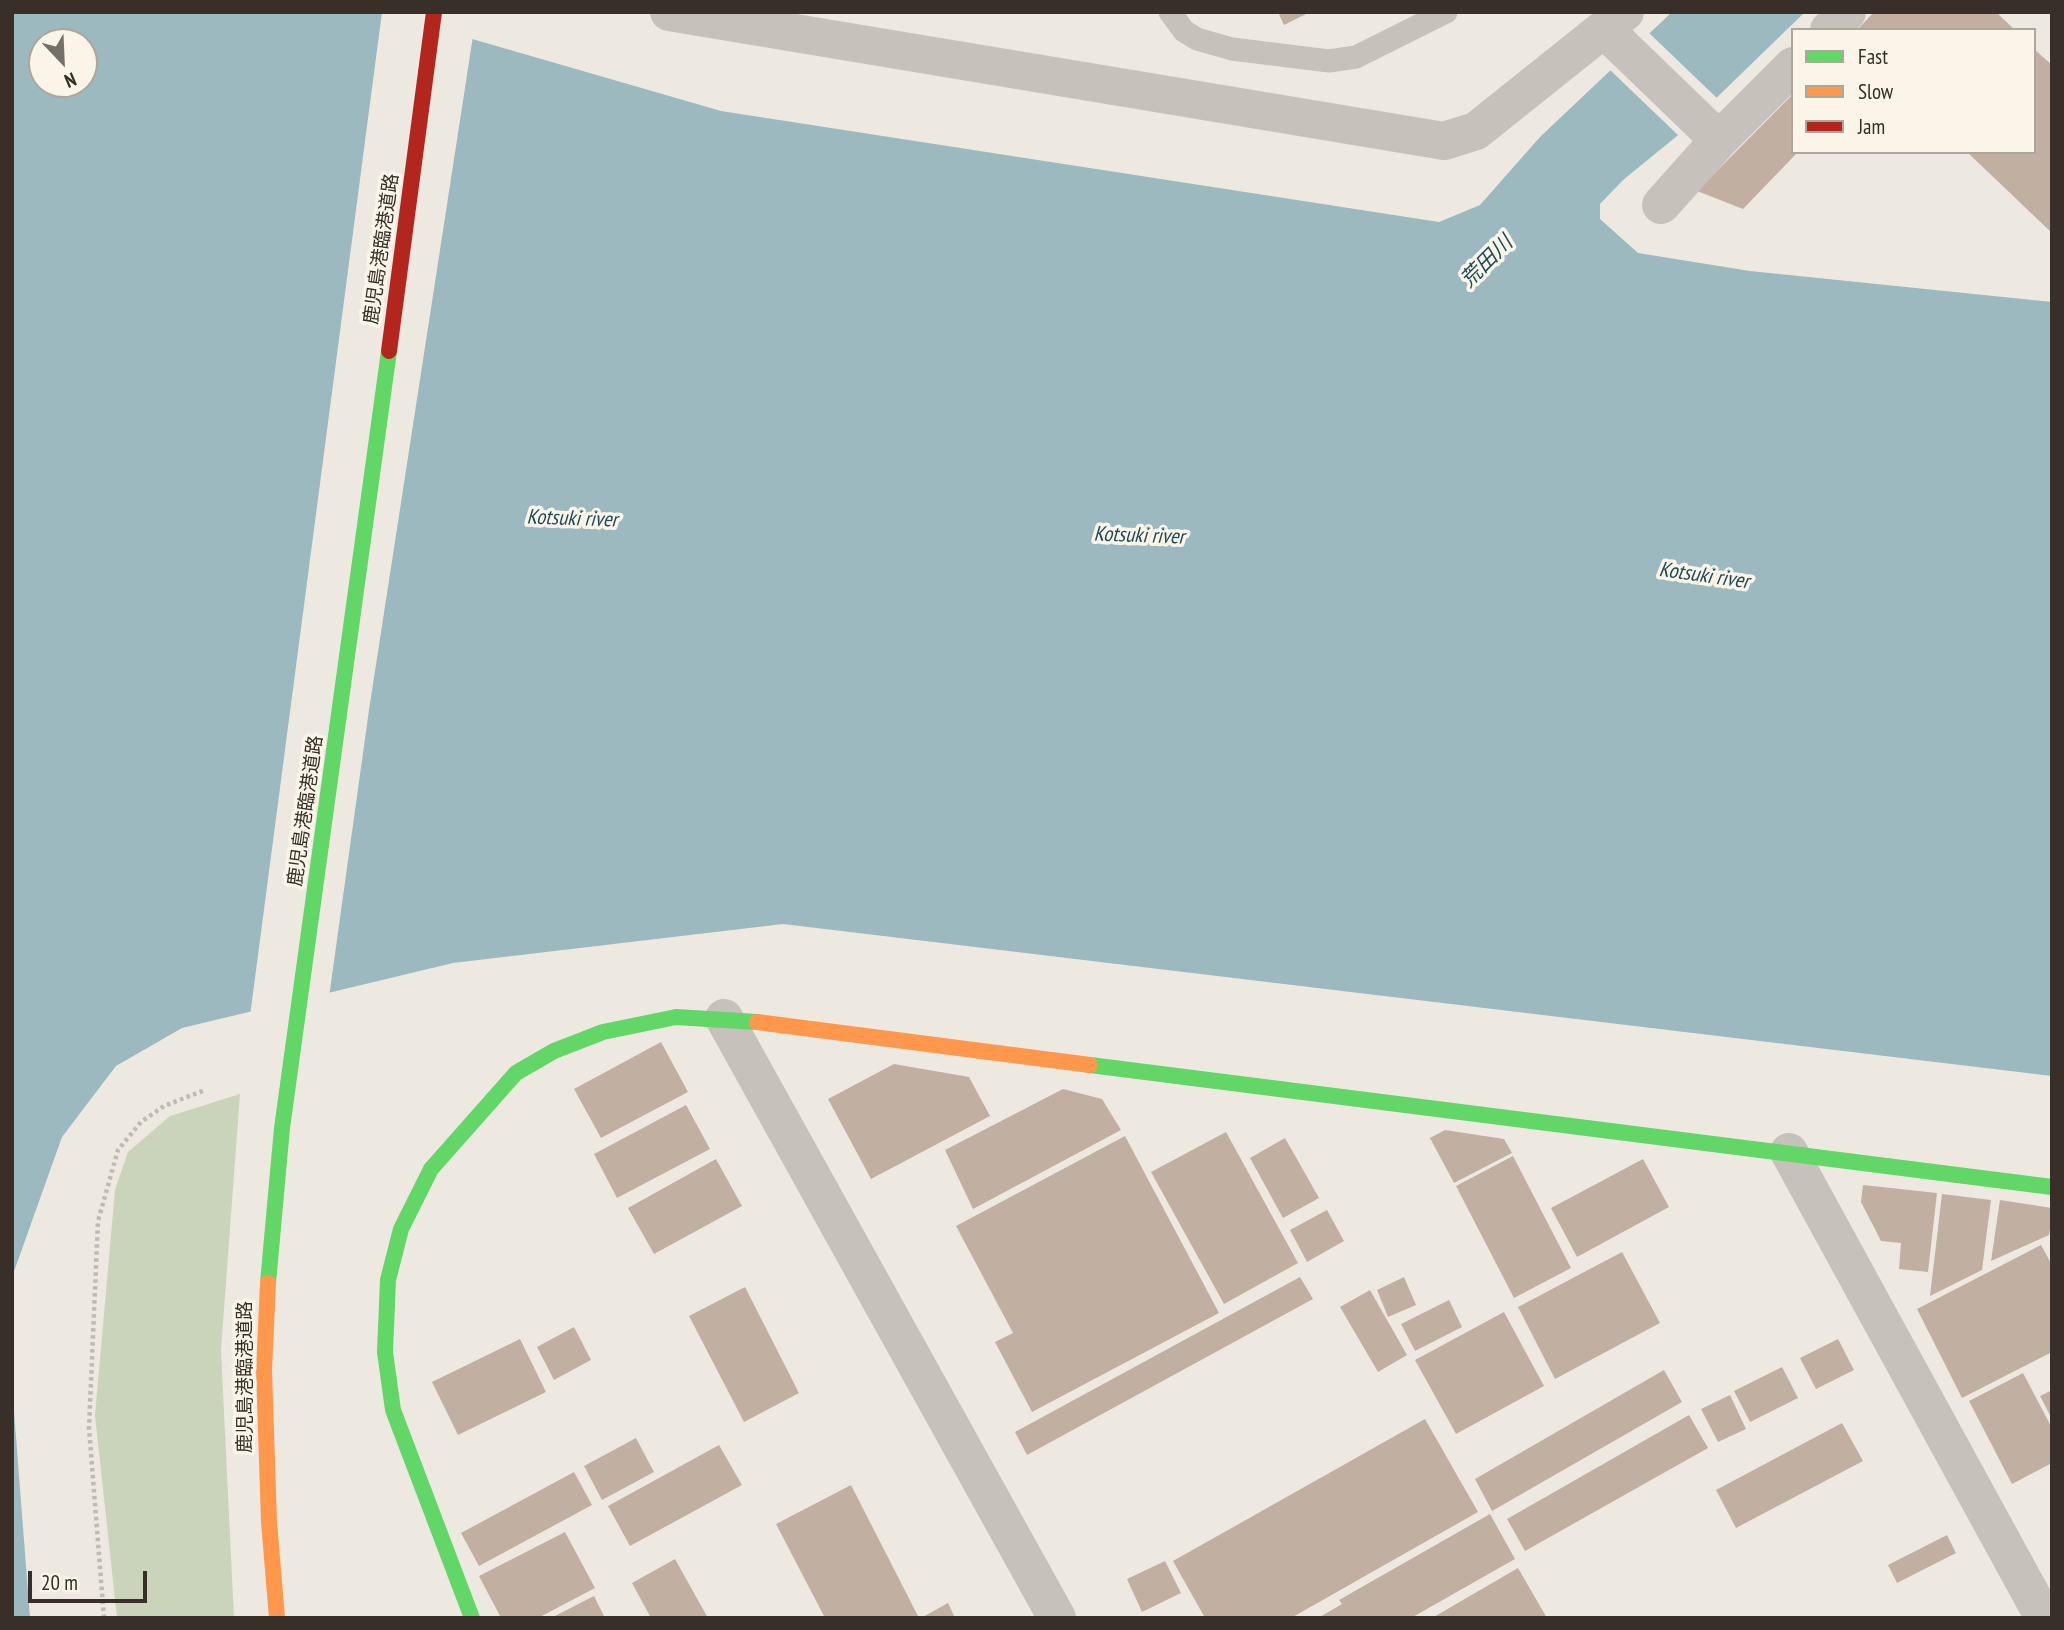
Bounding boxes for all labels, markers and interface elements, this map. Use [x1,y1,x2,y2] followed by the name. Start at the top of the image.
[28,28,98,98] north arrow
[1791,28,2036,154] legend
[1858,43,1888,70] text: Fast
[61,67,80,94] text: N
[1858,78,1893,105] text: Slow
[1858,113,1885,140] text: Jam
[360,172,404,326] street label: 鹿児島港臨港道路
[1456,231,1518,293] water label: 荒田川
[526,505,618,533] water label: Kotsuki river
[1093,522,1185,550] water label: Kotsuki river
[1657,557,1751,595] water label: Kotsuki river
[284,734,328,888] street label: 鹿児島港臨港道路
[235,1301,257,1453] street label: 鹿児島港臨港道路
[32,1556,150,1600] scale bar
[41,1569,78,1596] text: 20 m

